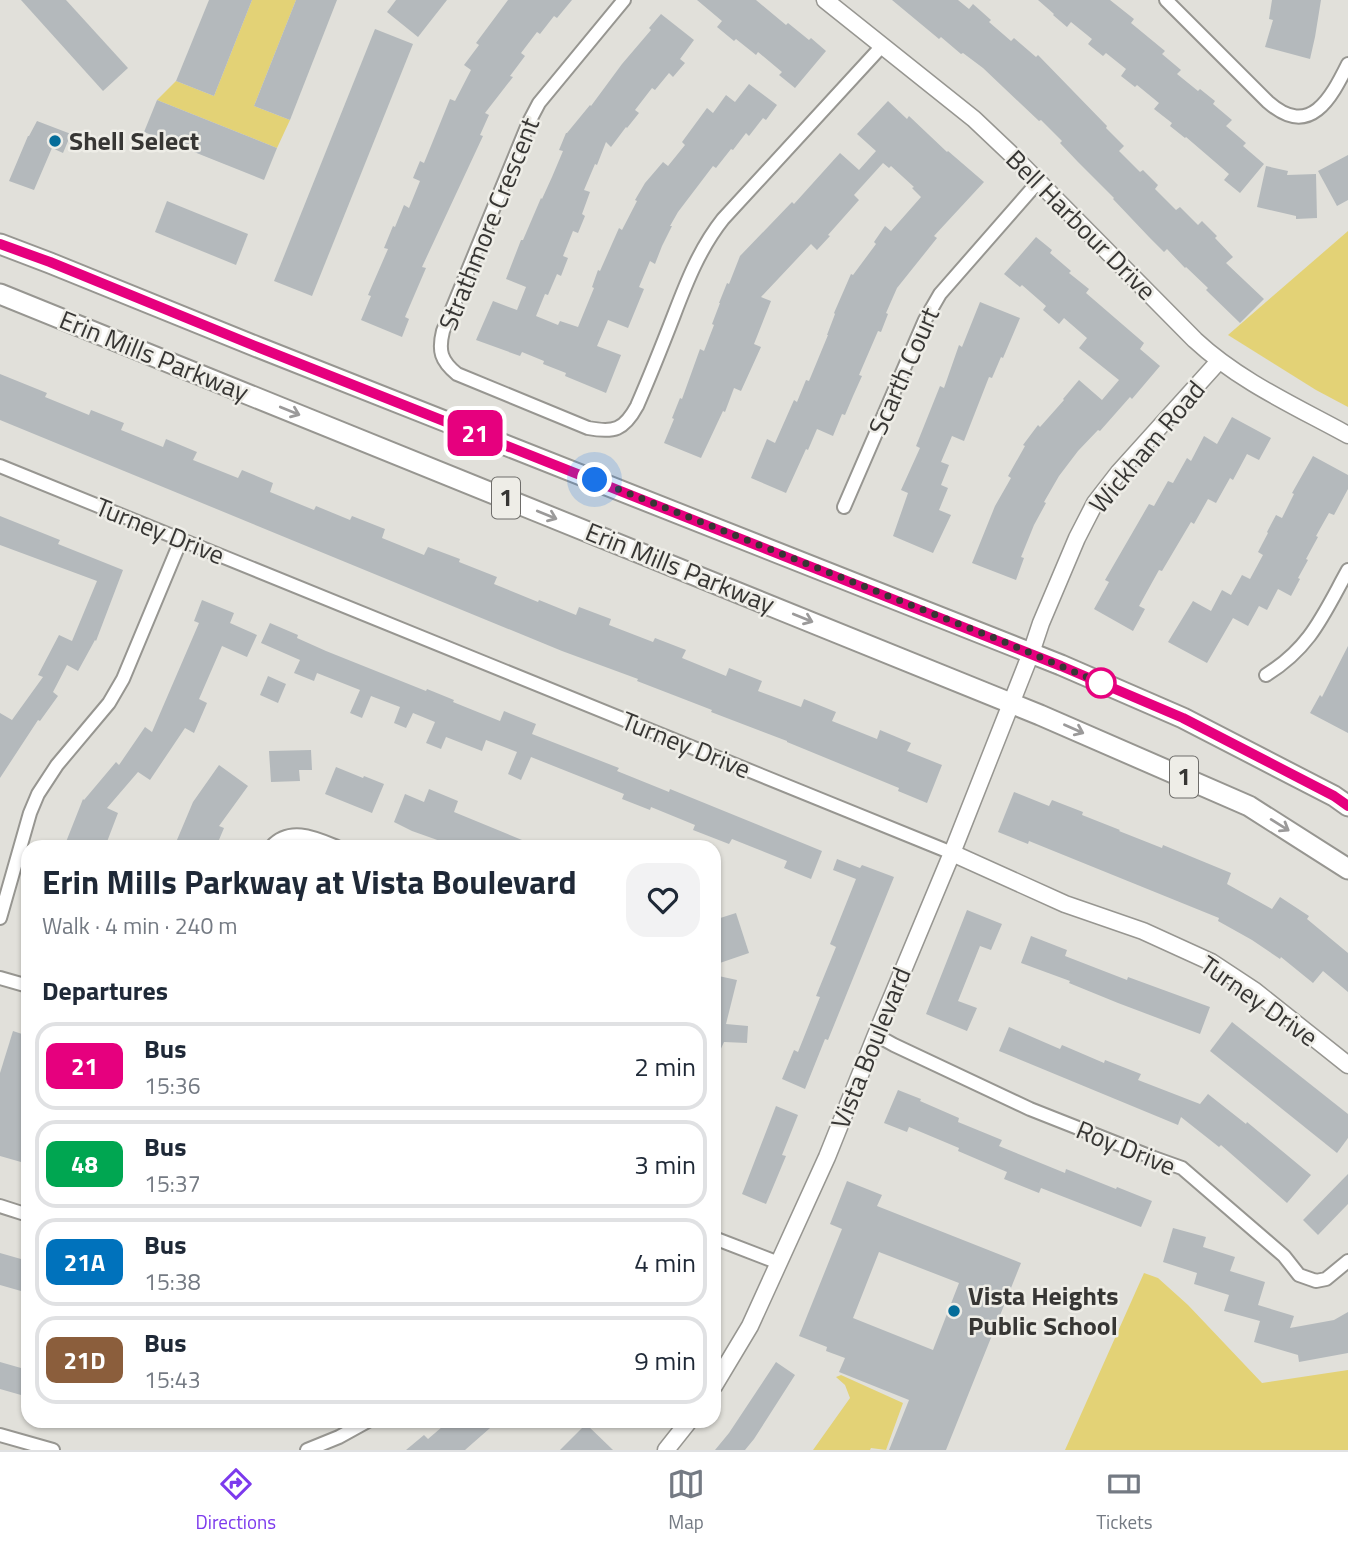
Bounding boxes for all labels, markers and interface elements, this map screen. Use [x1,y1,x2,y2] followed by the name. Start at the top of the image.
[428,112,549,336] street label: Strathmore Crescent
[69,121,199,160] place label: Shell Select
[47,133,63,149] marker: Shell Select
[997,140,1166,309] street label: Bell Harbour Drive
[54,300,255,411] street label: Erin Mills Parkway
[858,301,949,441] street label: Scarth Court
[1079,372,1214,522] street label: Wickham Road
[279,406,301,419] one-way arrow
[444,410,506,456] line badge: 21
[462,415,488,451] text: 21
[577,462,612,497] your location
[492,477,520,518] road number: 1
[90,487,231,574] street label: Turney Drive
[536,509,557,522] one-way arrow
[580,512,781,623] street label: Erin Mills Parkway
[792,613,814,626] one-way arrow
[1086,668,1116,698] unlabelled marker
[616,701,757,788] street label: Turney Drive
[1063,723,1084,736] one-way arrow
[1170,756,1198,798] road number: 1
[1269,819,1289,833] one-way arrow
[42,857,577,907] text: Erin Mills Parkway at Vista Boulevard
[626,863,700,937] button: heart
[42,908,238,943] text: Walk · 4 min · 240 m
[1192,946,1326,1056] street label: Turney Drive
[820,961,921,1134] street label: Vista Boulevard
[42,971,168,1010] text: Departures
[144,1029,186,1068] text: Bus
[634,1047,696,1086] text: 2 min
[71,1048,98,1084] text: 21
[144,1068,201,1103] text: 15:36
[1070,1110,1182,1185] street label: Roy Drive
[144,1127,186,1166] text: Bus
[634,1145,696,1184] text: 3 min
[71,1146,98,1182] text: 48
[144,1166,201,1201] text: 15:37
[144,1225,186,1264] text: Bus
[634,1243,696,1282] text: 4 min
[64,1244,105,1280] text: 21A
[144,1264,201,1299] text: 15:38
[968,1276,1119,1345] place label: Vista Heights Public School
[946,1303,962,1319] marker: Vista Heights Public School
[144,1323,186,1362] text: Bus
[634,1341,696,1380] text: 9 min
[63,1342,106,1378] text: 21D
[144,1362,201,1397] text: 15:43
[196,1465,276,1536] tab: Directions
[667,1465,705,1536] tab: Map
[1096,1465,1152,1536] tab: Tickets

